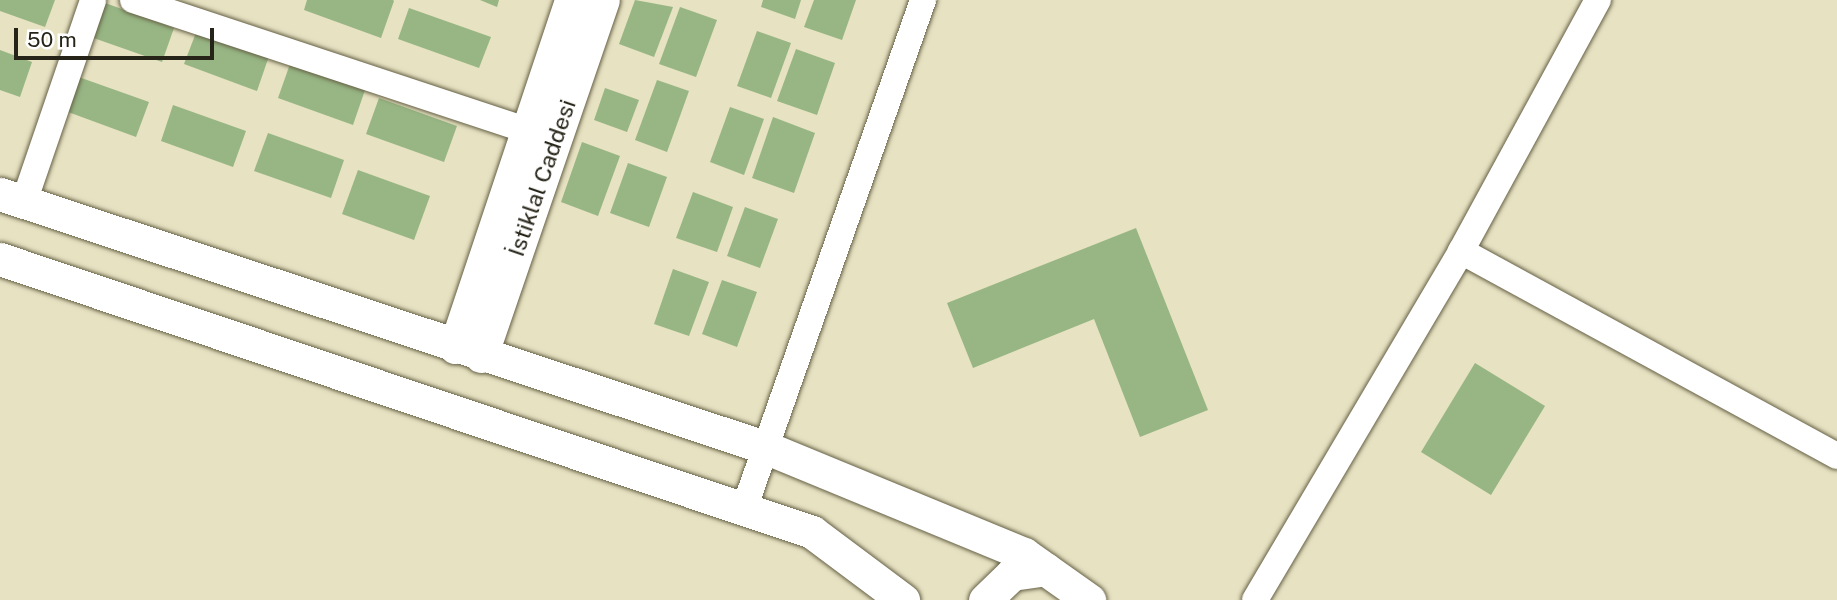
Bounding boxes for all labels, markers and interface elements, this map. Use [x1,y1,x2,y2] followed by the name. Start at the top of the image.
[18,14,217,58] scale bar
[27,27,77,52] text: 50 m
[502,96,582,260] street label: İstiklal Caddesi

